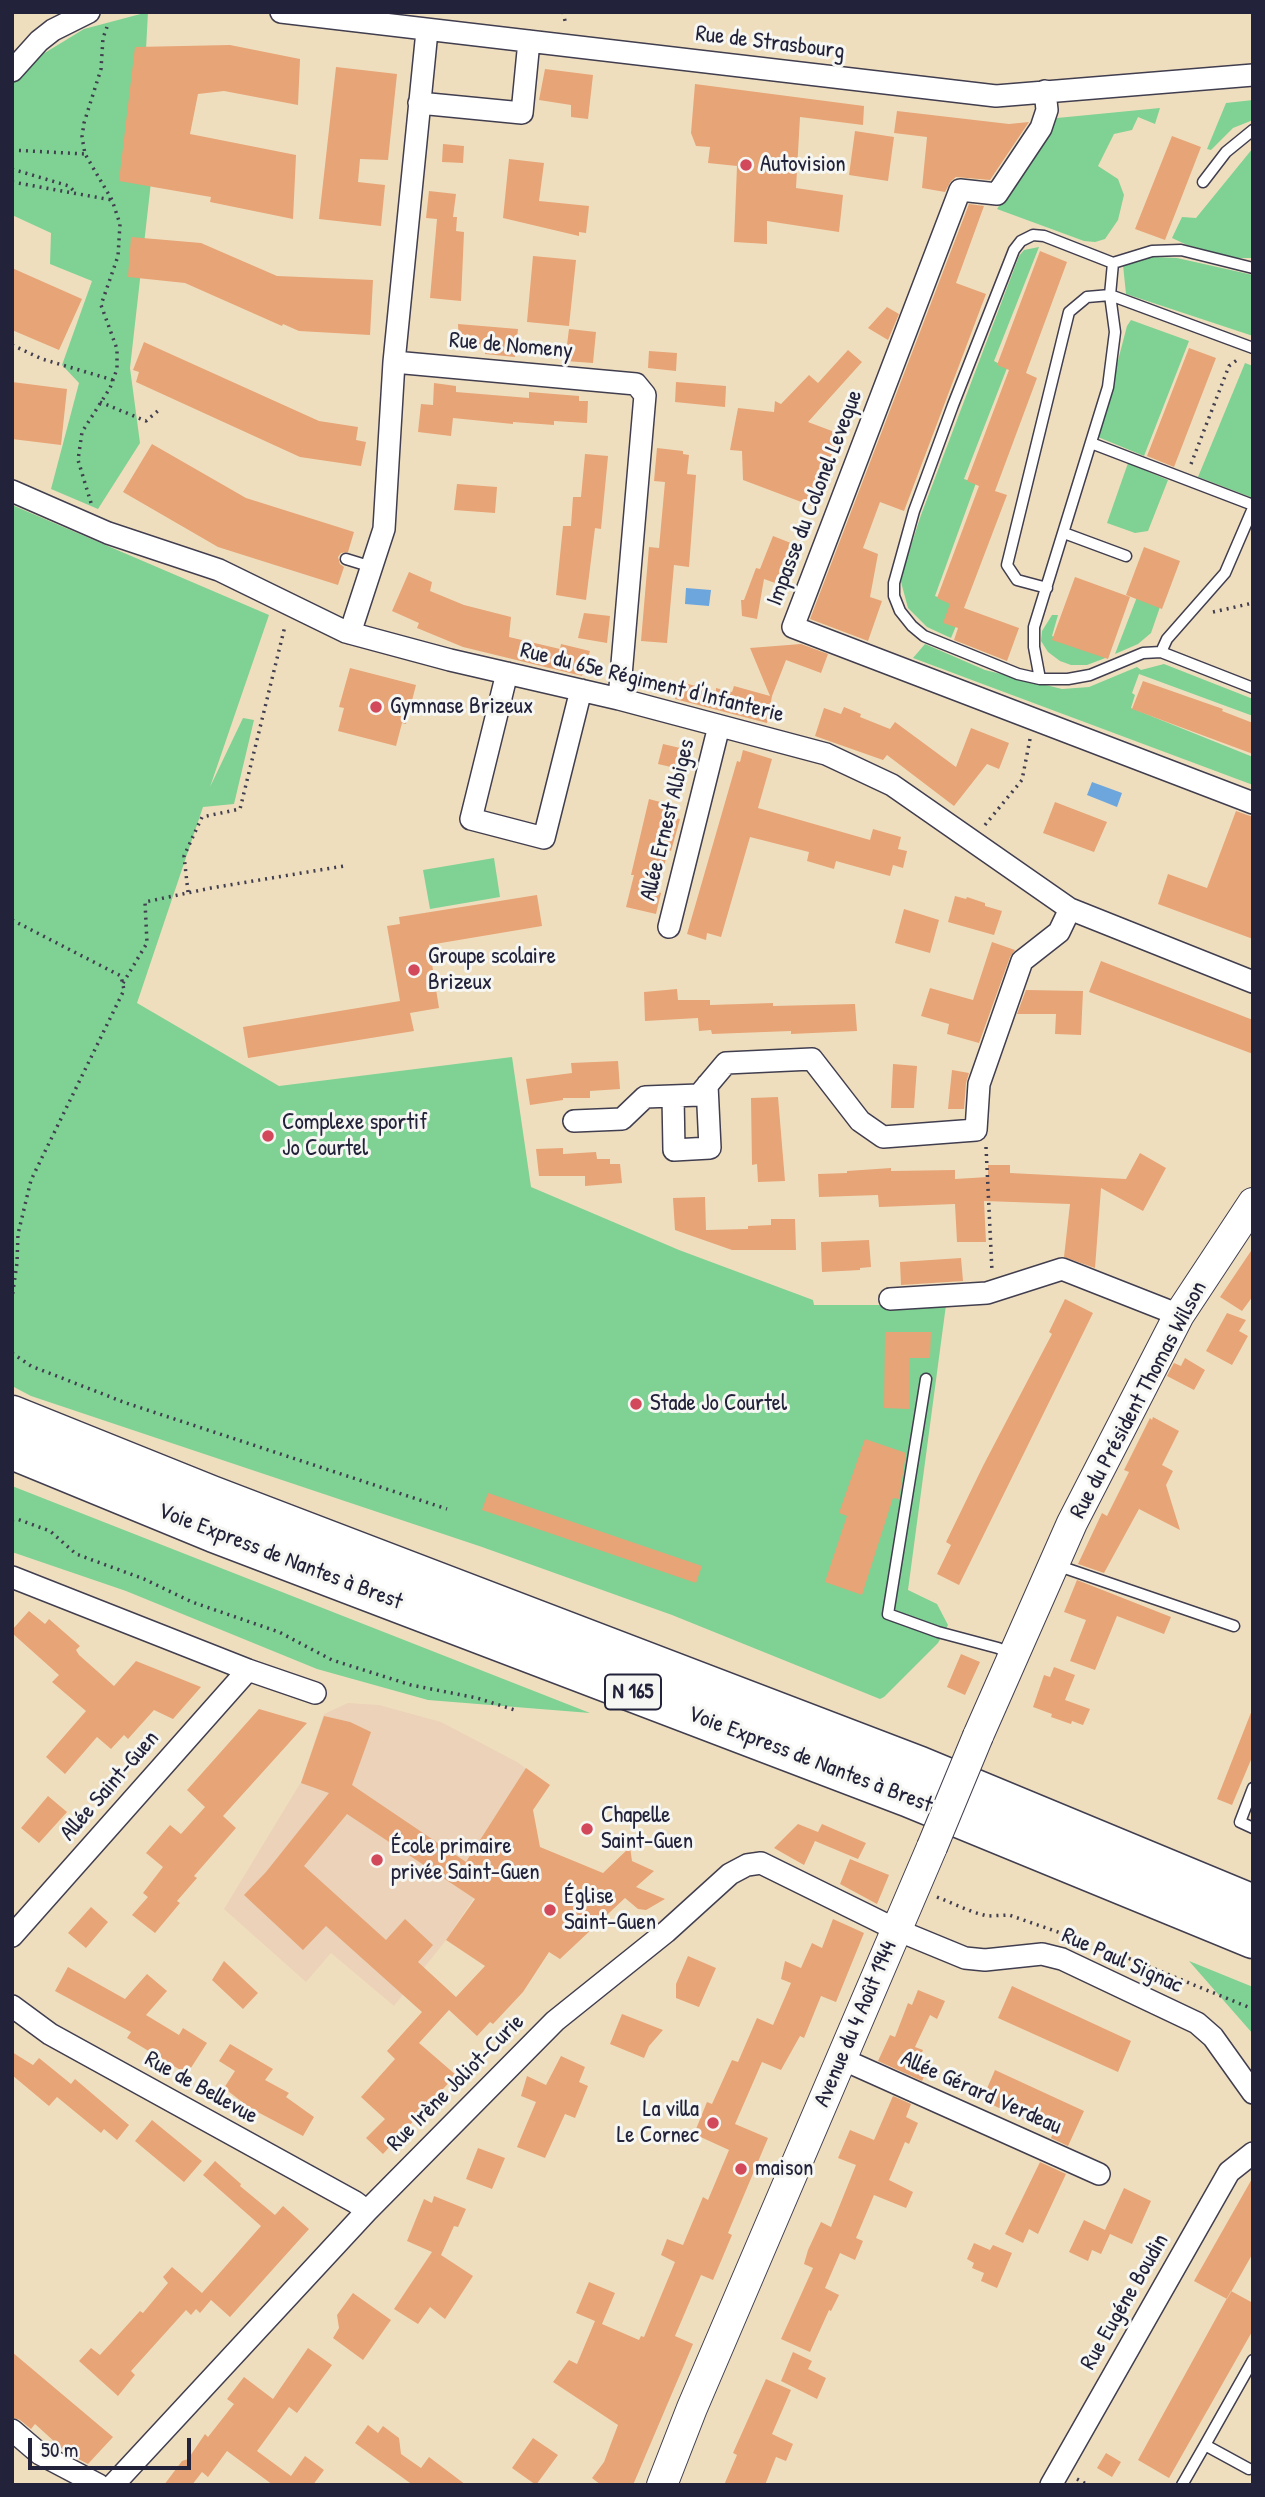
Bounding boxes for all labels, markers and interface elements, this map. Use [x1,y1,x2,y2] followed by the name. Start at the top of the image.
[694,20,846,66] street label: Rue de Strasbourg
[760,151,846,179] place label: Autovision
[738,157,754,173] marker: Autovision
[448,327,574,365] street label: Rue de Nomeny
[761,386,869,610] street label: Impasse du Colonel Leveque
[517,637,787,729] street label: Rue du 65e Régiment d'Infanterie
[390,693,533,721] place label: Gymnase Brizeux
[368,699,384,715] marker: Gymnase Brizeux
[635,736,701,904] street label: Allée Ernest Albiges
[428,943,556,997] place label: Groupe scolaire Brizeux
[406,962,422,978] marker: Groupe scolaire Brizeux
[282,1109,428,1163] place label: Complexe sportif Jo Courtel
[260,1128,276,1144] marker: Complexe sportif Jo Courtel
[1065,1277,1213,1523] street label: Rue du Président Thomas Wilson
[650,1390,787,1418] place label: Stade Jo Courtel
[628,1396,644,1412] marker: Stade Jo Courtel
[154,1498,406,1616] street label: Voie Express de Nantes à Brest
[605,1674,661,1710] road number: N 165
[684,1701,936,1819] street label: Voie Express de Nantes à Brest
[55,1725,165,1847] street label: Allée Saint-Guen
[601,1802,693,1856] place label: Chapelle Saint-Guen
[579,1821,595,1837] marker: Chapelle Saint-Guen
[391,1833,540,1887] place label: École primaire privée Saint-Guen
[369,1852,385,1868] marker: École primaire privée Saint-Guen
[564,1883,656,1937] place label: Église Saint-Guen
[542,1902,558,1918] marker: Église Saint-Guen
[1057,1922,1187,2000] street label: Rue Paul Signac
[809,1937,903,2111] street label: Avenue du 4 Août 1944
[382,2009,530,2157] street label: Rue Irène Joliot-Curie
[896,2045,1066,2141] street label: Allée Gérard Verdeau
[140,2046,262,2130] street label: Rue de Bellevue
[617,2096,699,2150] place label: La villa Le Cornec
[705,2115,721,2131] marker: La villa Le Cornec
[755,2155,813,2183] place label: maison
[733,2161,749,2177] marker: maison
[1075,2229,1175,2375] street label: Rue Eugéne Boudin
[32,2424,194,2468] scale bar
[41,2435,78,2464] text: 50 m

